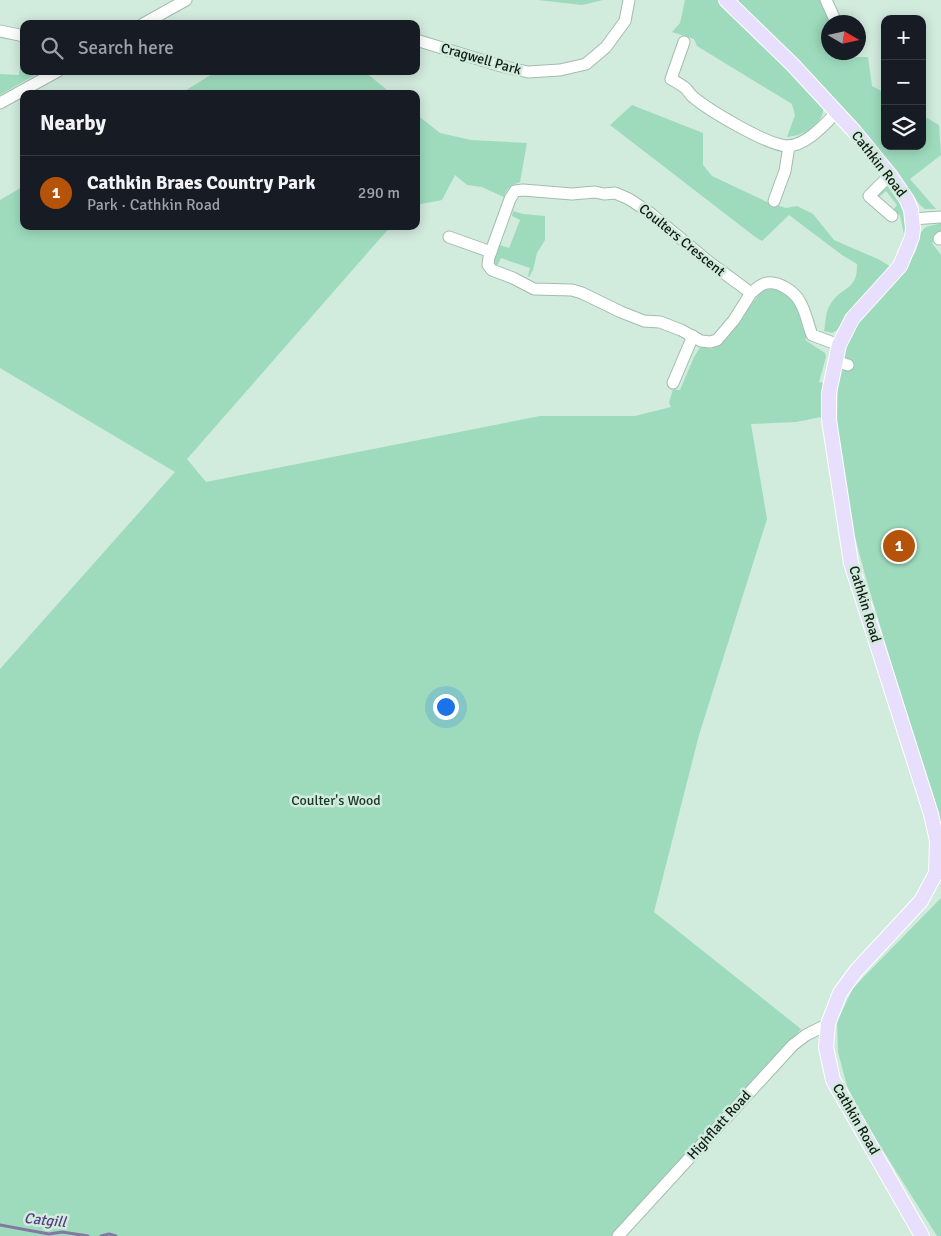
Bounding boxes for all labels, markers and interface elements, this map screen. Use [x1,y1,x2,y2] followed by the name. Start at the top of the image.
[821,15,866,60] north arrow
[881,15,926,150] map controls
[881,15,926,60] button: +
[20,20,420,75] search box
[38,34,66,62] icon: search
[78,36,174,60] text: Search here
[439,39,523,79] street label: Cragwell Park
[881,60,926,105] button: −
[881,105,926,150] button: layers
[40,110,106,136] text: Nearby
[848,128,910,200] street label: Cathkin Road
[87,171,315,195] text: Cathkin Braes Country Park
[52,183,60,203] text: 1
[358,183,400,203] text: 290 m
[87,195,220,215] text: Park · Cathkin Road
[636,200,729,280] street label: Coulters Crescent
[883,527,915,565] pin: 1
[845,564,885,644] street label: Cathkin Road
[433,694,459,720] your location
[291,792,381,809] park label: Coulter's Wood
[829,1080,883,1158] street label: Cathkin Road
[684,1087,754,1163] street label: Highflatt Road
[23,1209,68,1231] water label: Catgill

